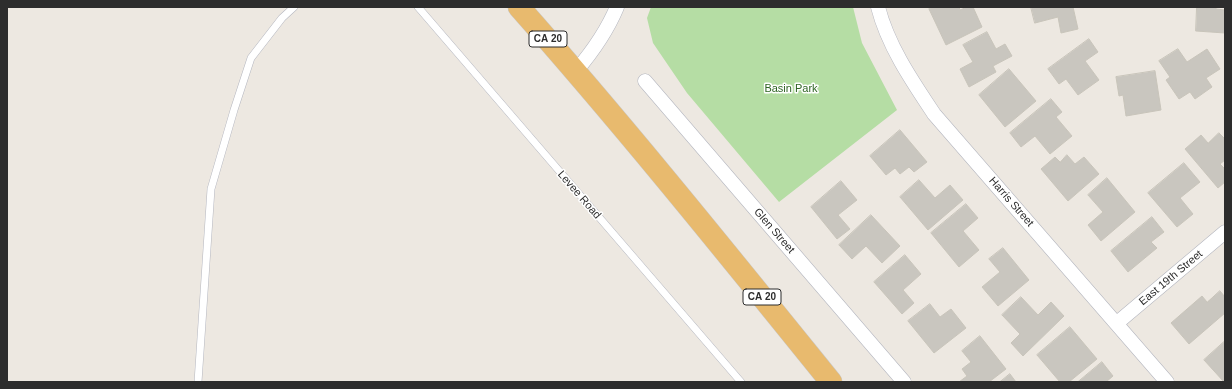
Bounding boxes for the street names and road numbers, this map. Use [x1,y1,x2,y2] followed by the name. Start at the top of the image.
[529,31,567,47] road number: CA 20
[555,168,603,222] street label: Levee Road
[986,174,1036,230] street label: Harris Street
[751,206,797,256] street label: Glen Street
[1137,248,1205,308] street label: East 19th Street
[743,289,781,305] road number: CA 20

